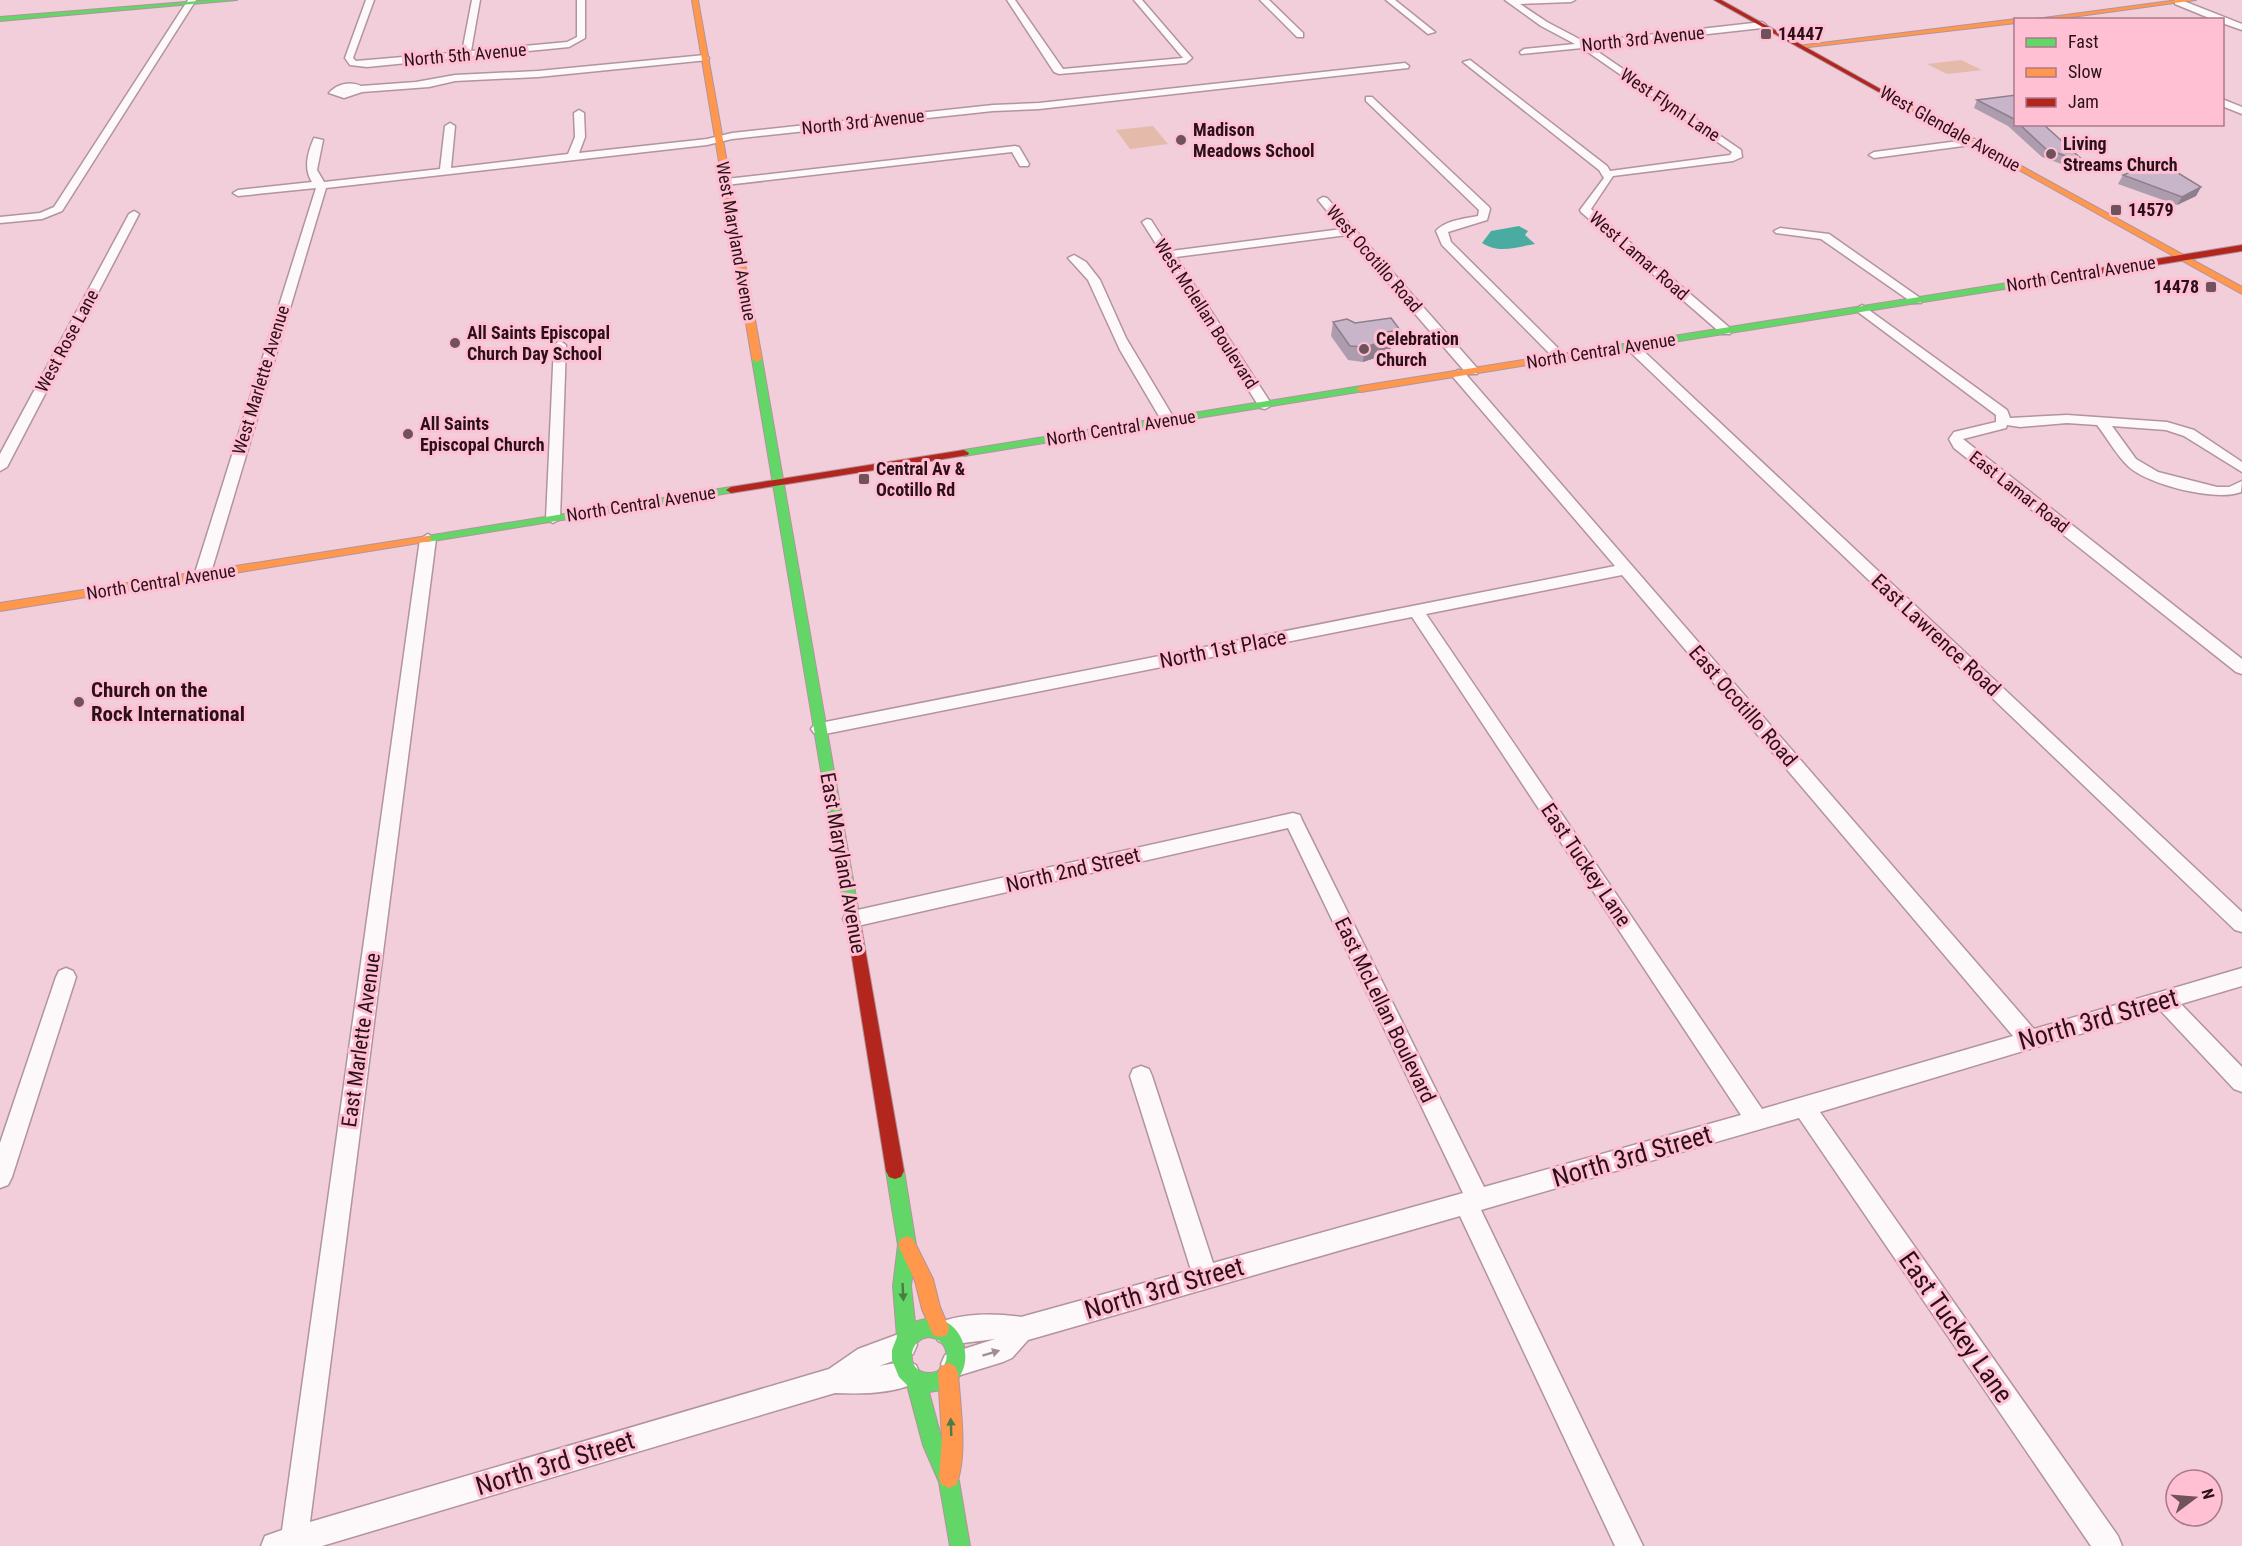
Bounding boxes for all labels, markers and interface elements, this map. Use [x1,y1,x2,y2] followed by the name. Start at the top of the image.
[2014,18,2224,126] legend
[1581,22,1705,55] street label: North 3rd Avenue
[1778,23,1823,44] place label: 14447
[1759,27,1773,41] marker: 14447
[2068,31,2099,52] text: Fast
[403,39,527,70] street label: North 5th Avenue
[2068,61,2103,82] text: Slow
[1616,64,1724,146] street label: West Flynn Lane
[1876,81,2024,176] street label: West Glendale Avenue
[2068,91,2099,112] text: Jam
[801,105,925,138] street label: North 3rd Avenue
[1193,119,1315,161] place label: Madison Meadows School
[1174,133,1188,147] marker: Madison Meadows School
[2063,133,2178,175] place label: Living Streams Church
[2044,147,2058,161] marker: Living Streams Church
[712,160,761,322] street label: West Maryland Avenue
[2128,199,2173,220] place label: 14579
[1322,201,1427,316] street label: West Ocotillo Road
[2109,203,2123,217] marker: 14579
[1585,207,1693,304] street label: West Lamar Road
[1150,235,1263,393] street label: West Mclellan Boulevard
[2005,251,2157,296] street label: North Central Avenue
[2154,276,2199,297] place label: 14478
[2204,280,2218,294] marker: 14478
[31,286,102,396] street label: West Rose Lane
[228,303,293,457] street label: West Marlette Avenue
[467,322,610,364] place label: All Saints Episcopal Church Day School
[1376,328,1459,370] place label: Celebration Church
[1525,328,1677,373] street label: North Central Avenue
[448,336,462,350] marker: All Saints Episcopal Church Day School
[1357,342,1371,356] marker: Celebration Church
[1045,405,1197,450] street label: North Central Avenue
[420,413,545,455] place label: All Saints Episcopal Church
[401,427,415,441] marker: All Saints Episcopal Church
[1965,446,2073,537] street label: East Lamar Road
[876,458,966,500] place label: Central Av & Ocotillo Rd
[857,472,871,486] marker: Central Av & Ocotillo Rd
[565,481,717,526] street label: North Central Avenue
[85,559,237,604] street label: North Central Avenue
[1867,569,2005,701] street label: East Lawrence Road
[1158,625,1289,673] street label: North 1st Place
[1684,641,1802,771] street label: East Ocotillo Road
[91,678,245,726] place label: Church on the Rock International
[72,695,86,709] marker: Church on the Rock International
[815,771,871,955] street label: East Maryland Avenue
[1536,799,1636,931] street label: East Tuckey Lane
[1004,843,1142,897] street label: North 2nd Street
[1330,913,1440,1107] street label: East McLellan Boulevard
[337,951,385,1129] street label: East Marlette Avenue
[2015,982,2181,1056] street label: North 3rd Street
[1549,1119,1715,1193] street label: North 3rd Street
[1893,1246,2019,1408] street label: East Tuckey Lane
[1081,1251,1247,1325] street label: North 3rd Street
[899,1283,908,1302] one-way arrow
[982,1348,1000,1357] one-way arrow
[947,1418,956,1437] one-way arrow
[472,1425,638,1501] street label: North 3rd Street
[2164,1468,2224,1528] north arrow
[2197,1487,2218,1501] text: N

